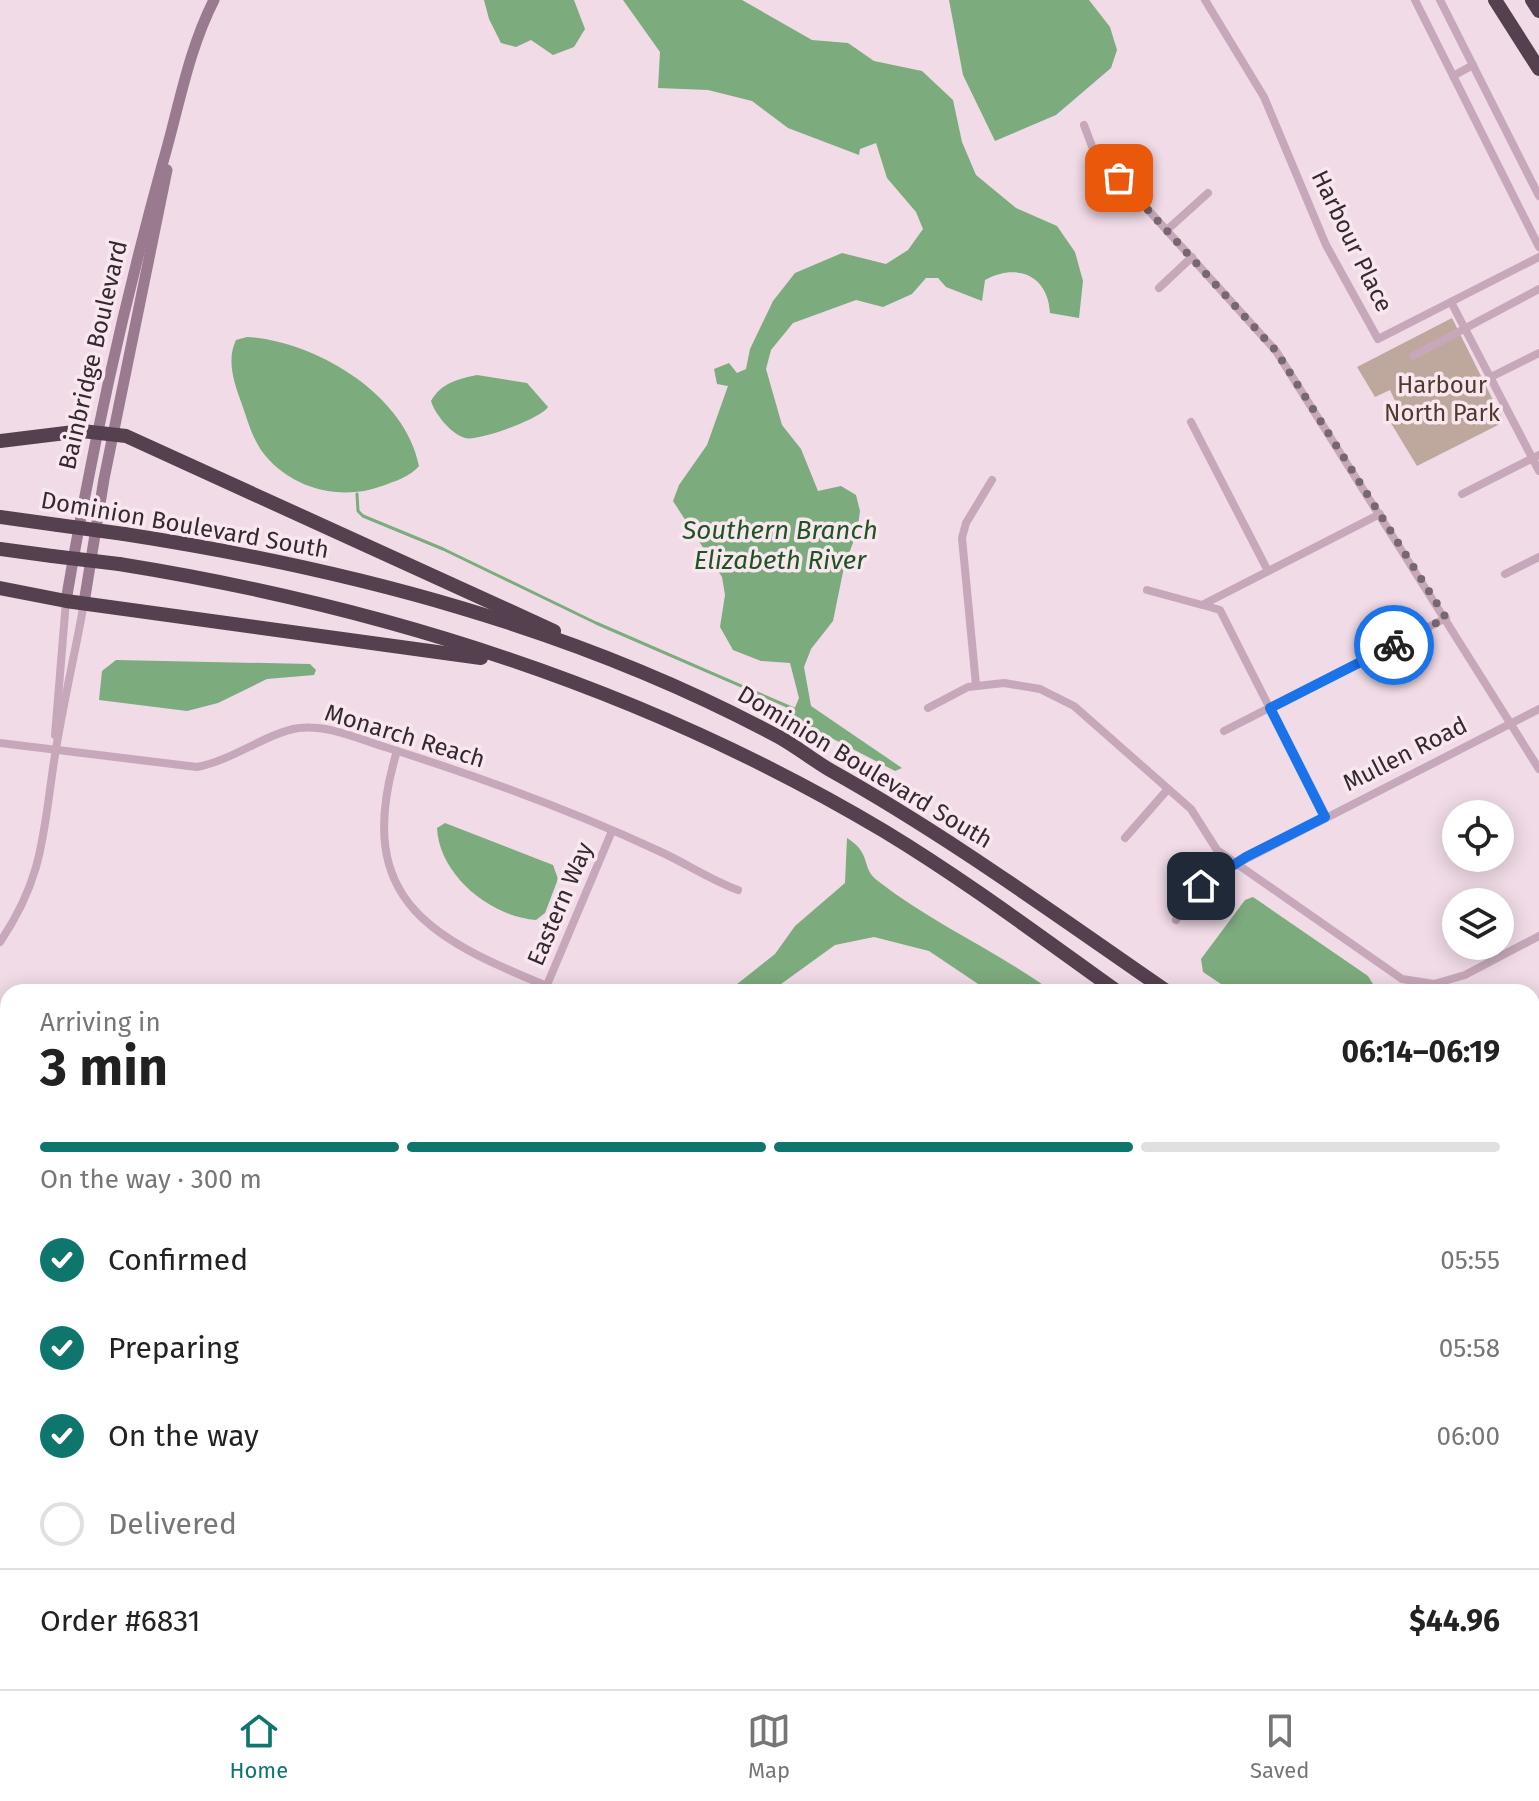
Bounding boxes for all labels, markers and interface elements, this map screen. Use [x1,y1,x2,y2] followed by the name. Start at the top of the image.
[1085,144,1153,212] pin
[1097,156,1141,200] icon: bag
[1306,166,1398,316] street label: Harbour Place
[53,238,133,472] street label: Bainbridge Boulevard
[1384,371,1501,427] park label: Harbour North Park
[39,486,331,564] street label: Dominion Boulevard South
[681,515,878,576] water label: Southern Branch Elizabeth River
[1354,605,1434,685] courier
[1372,623,1416,667] icon: bike
[733,680,997,854] street label: Dominion Boulevard South
[322,698,488,774] street label: Monarch Reach
[1338,711,1472,797] street label: Mullen Road
[1442,800,1514,960] map controls
[1442,800,1514,872] button: locate
[521,838,599,970] street label: Eastern Way
[1167,852,1235,920] pin
[1179,864,1223,908] icon: home
[1442,888,1514,960] button: layers
[40,1007,161,1038] text: Arriving in
[1342,1034,1500,1070] text: 06:14–06:19
[40,1036,168,1099] text: 3 min
[40,1164,262,1195] text: On the way · 300 m
[40,1238,84,1282] icon: check
[108,1242,248,1278] text: Confirmed
[1440,1245,1500,1276] text: 05:55
[40,1326,84,1370] icon: check
[108,1330,239,1366] text: Preparing
[1439,1333,1500,1364] text: 05:58
[40,1414,84,1458] icon: check
[108,1418,259,1454] text: On the way
[1436,1421,1500,1452] text: 06:00
[108,1506,237,1542] text: Delivered
[40,1603,201,1639] text: Order #6831
[1409,1603,1500,1639] text: $44.96
[229,1709,288,1784] tab: Home
[747,1709,791,1784] tab: Map
[1250,1709,1310,1784] tab: Saved

